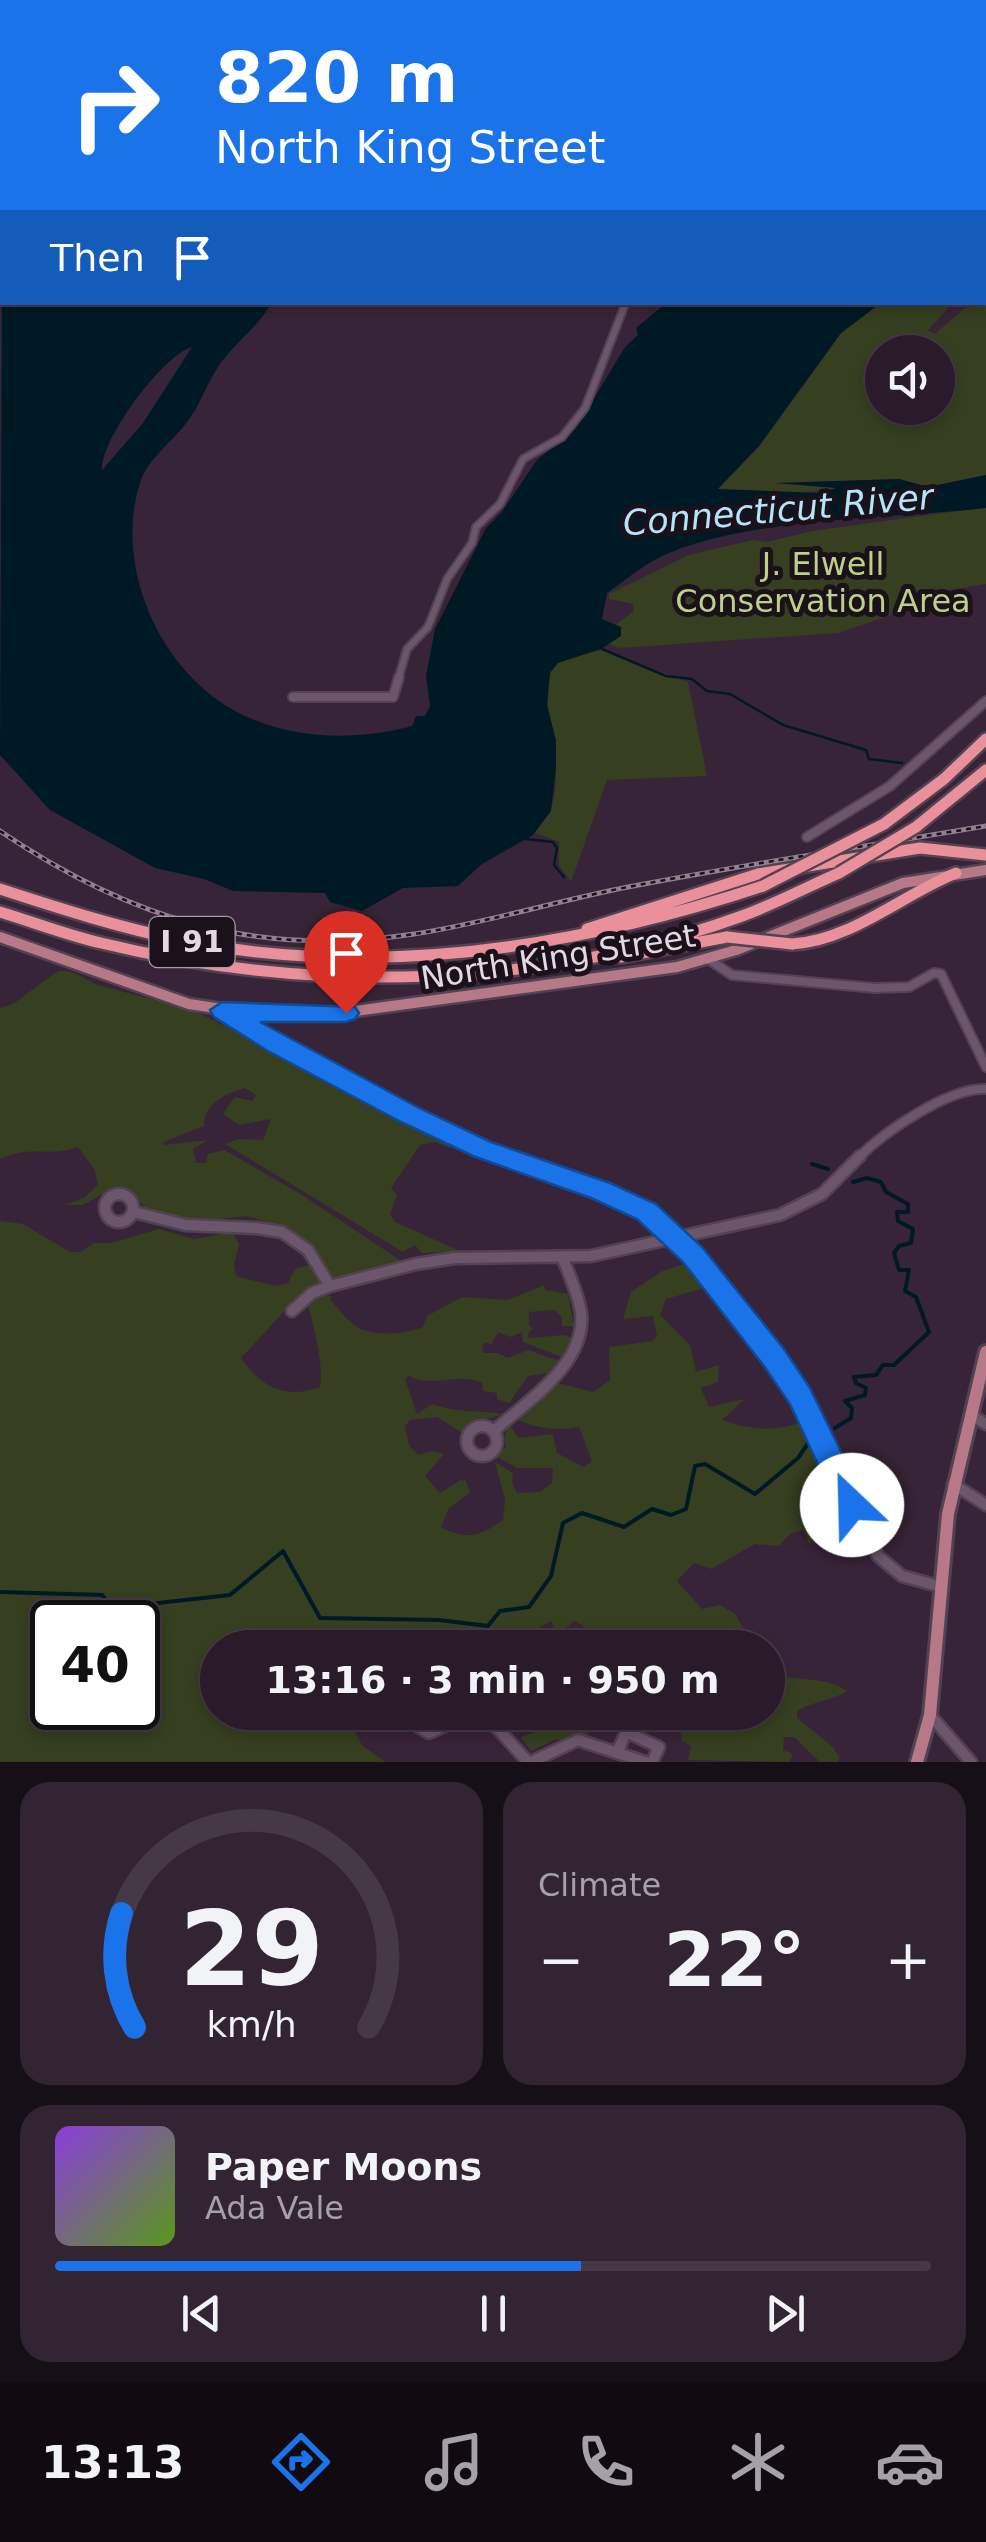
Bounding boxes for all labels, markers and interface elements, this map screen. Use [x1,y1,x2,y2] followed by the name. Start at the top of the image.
[215,37,458,119] text: 820 m
[50,40,180,170] icon: right
[215,121,605,174] text: North King Street
[165,230,220,285] icon: arrive
[50,236,145,280] text: Then
[865,335,955,425] map controls
[865,335,955,425] button: sound
[621,476,937,543] water label: Connecticut River
[675,545,971,620] park label: J. Elwell Conservation Area
[304,911,389,1014] pin
[150,917,234,967] road number: I 91
[418,917,698,997] street label: North King Street
[319,926,374,981] icon: arrive
[800,1453,904,1557] position arrow
[30,1600,160,1730] speed limit sign: 40
[265,1658,720,1702] text: 13:16 · 3 min · 950 m
[538,1866,661,1904] text: Climate
[179,1888,324,2010] text: 29
[664,1916,805,2004] text: 22°
[538,1928,584,1992] text: −
[885,1928,931,1992] text: +
[206,2004,297,2045] text: km/h
[205,2145,482,2189] text: Paper Moons
[205,2189,344,2227] text: Ada Vale
[174,2286,229,2341] icon: previous
[466,2286,521,2341] icon: pause
[758,2286,813,2341] icon: next
[266,2427,336,2497] icon: directions
[419,2427,489,2497] icon: music
[571,2427,641,2497] icon: phone
[723,2427,793,2497] icon: climate
[875,2427,945,2497] icon: car
[41,2436,184,2489] text: 13:13

